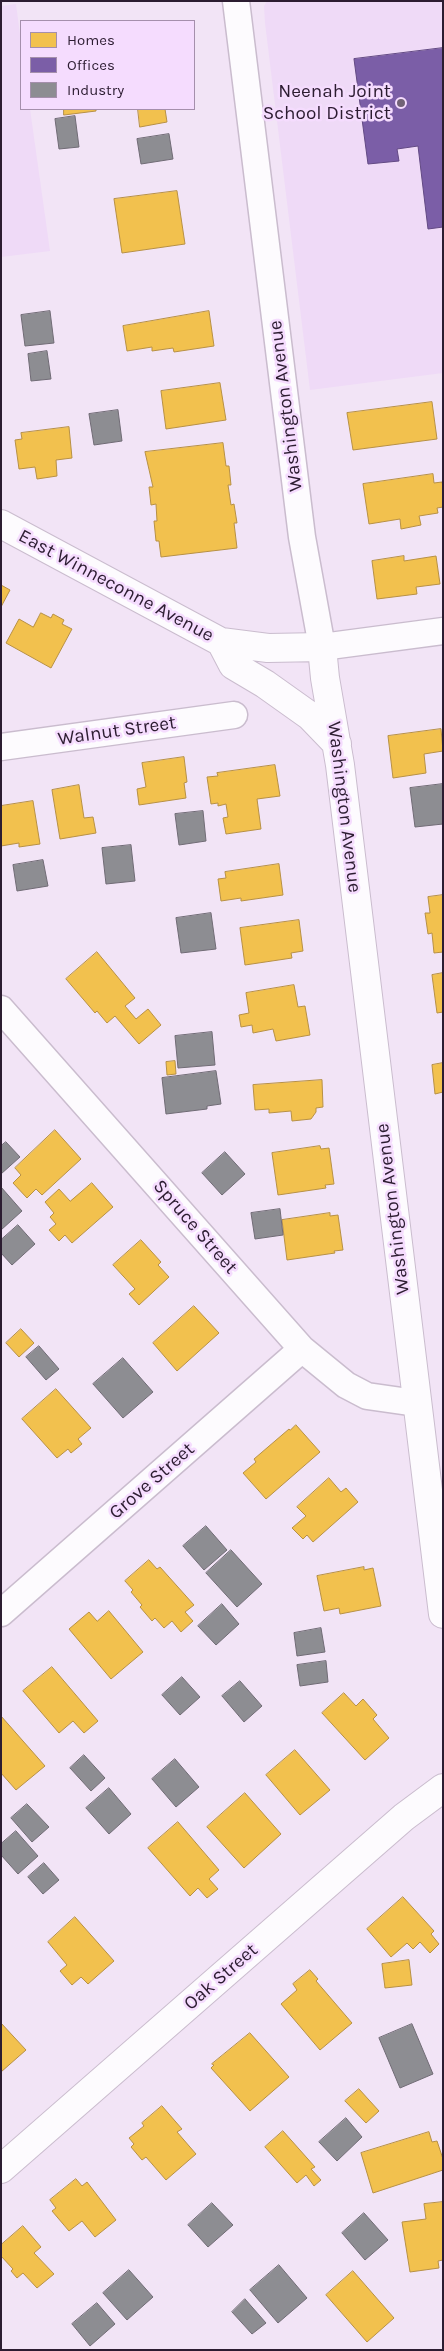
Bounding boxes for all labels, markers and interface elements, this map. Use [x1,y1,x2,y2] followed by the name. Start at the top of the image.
[20,20,195,110] legend
[67,31,115,49] text: Homes
[67,56,115,74] text: Offices
[67,81,124,99] text: Industry
[263,81,391,125] place label: Neenah Joint School District
[395,97,407,109] marker: Neenah Joint School District
[264,319,308,493] street label: Washington Avenue
[14,525,218,647] street label: East Winneconne Avenue
[57,711,177,751] street label: Walnut Street
[322,720,366,894] street label: Washington Avenue
[371,1122,415,1296] street label: Washington Avenue
[148,1175,242,1279] street label: Spruce Street
[105,1438,199,1524] street label: Grove Street
[180,1939,262,2015] street label: Oak Street

